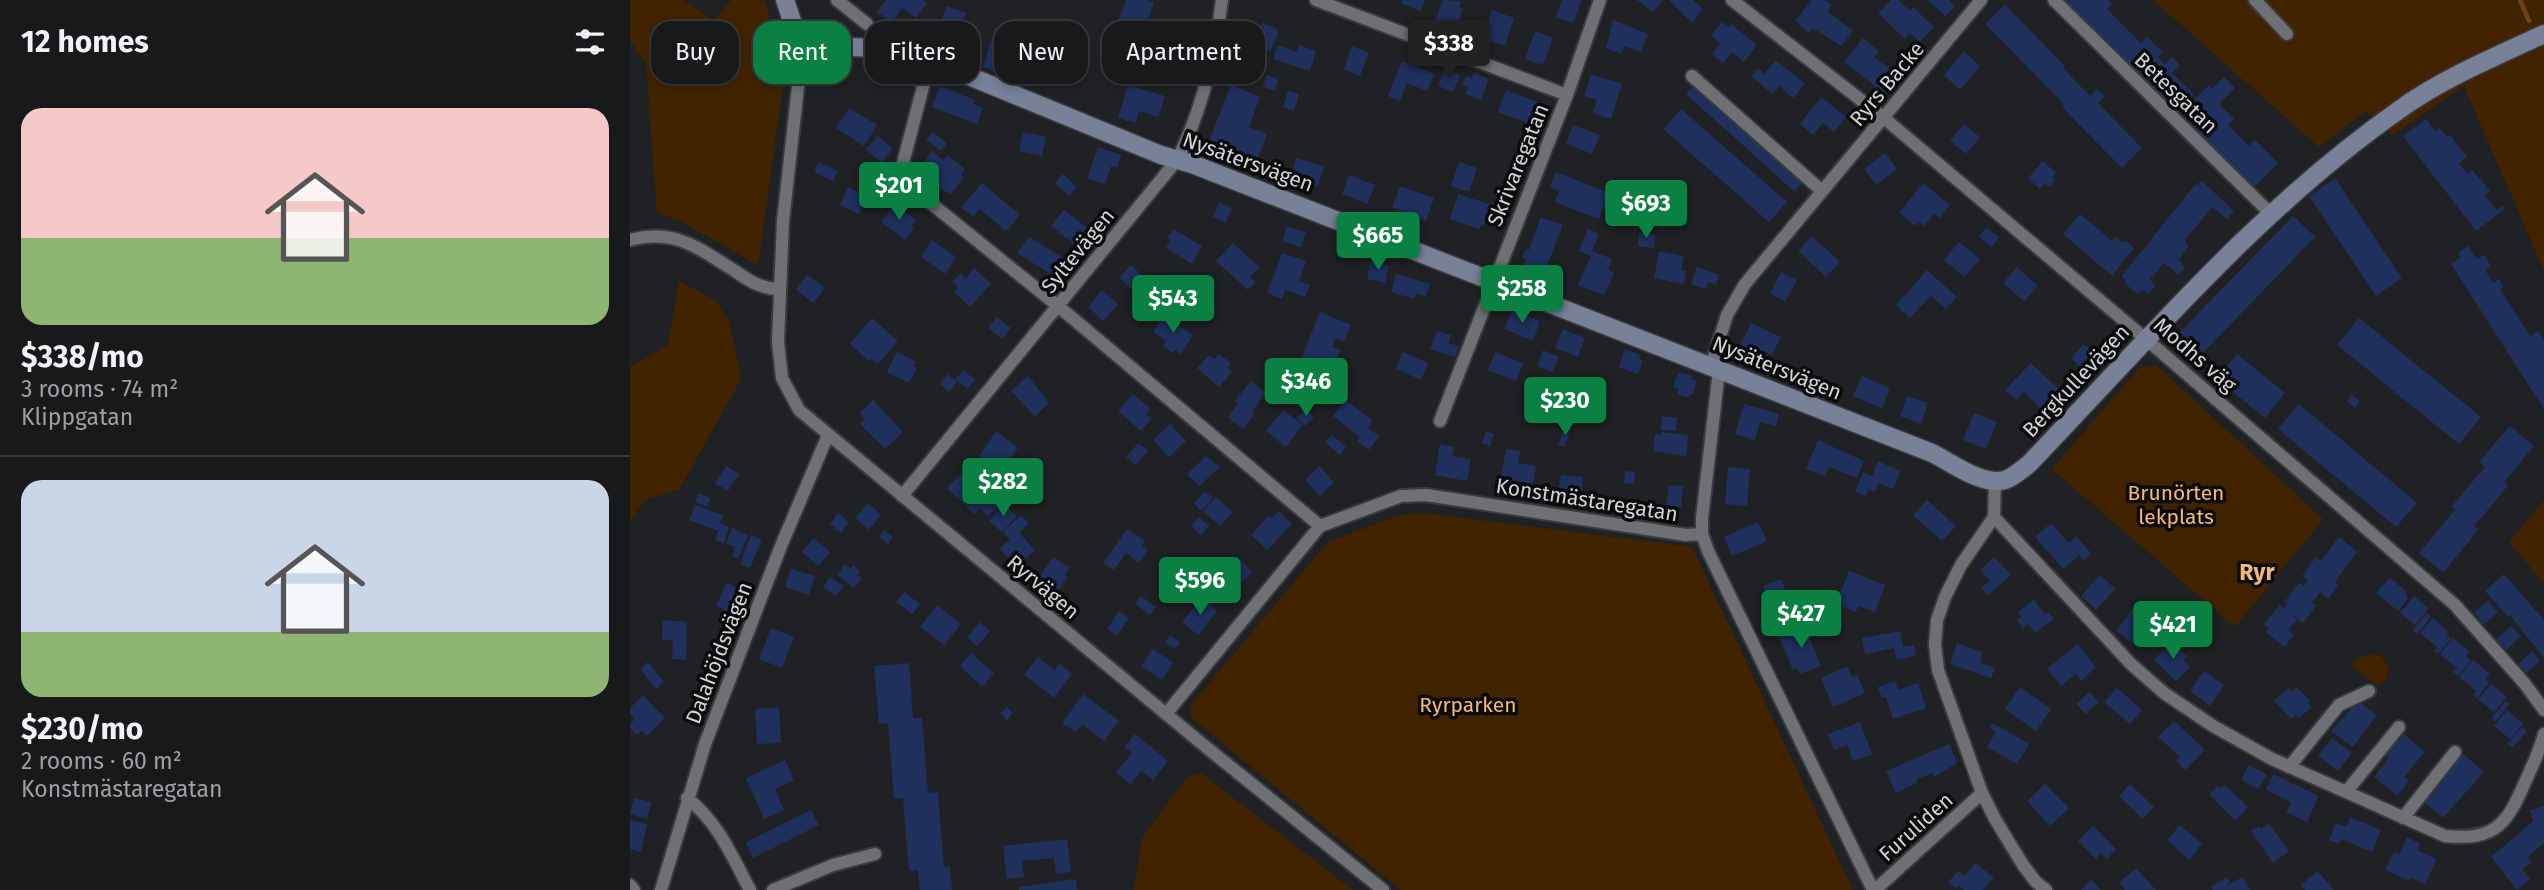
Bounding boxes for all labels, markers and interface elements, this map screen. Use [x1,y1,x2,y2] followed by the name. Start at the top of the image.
[1408,20,1490,80] pin: $338
[651,21,739,84] chip: Buy
[753,21,851,84] chip: Rent
[865,21,980,84] chip: Filters
[994,21,1088,84] chip: New
[1102,21,1265,84] chip: Apartment
[571,23,609,61] icon: filters
[21,24,149,60] text: 12 homes
[1424,29,1474,57] text: $338
[1844,36,1930,132] street label: Ryrs Backe
[2129,47,2223,139] street label: Betesgatan
[1482,100,1554,230] street label: Skrivaregatan
[1179,126,1317,198] street label: Nysätersvägen
[252,154,378,280] icon: home
[858,162,940,222] pin: $201
[875,171,923,199] text: $201
[1605,180,1687,240] pin: $693
[1621,189,1671,217] text: $693
[1036,203,1120,299] street label: Syltevägen
[1337,212,1419,272] pin: $665
[1353,221,1403,249] text: $665
[1481,266,1563,325] pin: $258
[1497,274,1547,302] text: $258
[1132,276,1214,335] pin: $543
[1148,284,1198,312] text: $543
[2148,312,2242,398] street label: Modhs väg
[2017,319,2135,443] street label: Bergkullevägen
[1709,330,1845,406] street label: Nysätersvägen
[21,339,144,375] text: $338/mo
[1265,358,1347,418] pin: $346
[1281,367,1331,395] text: $346
[21,375,178,403] text: 3 rooms · 74 m²
[1524,378,1606,437] pin: $230
[1540,386,1590,414] text: $230
[21,403,133,431] text: Klippgatan
[962,458,1044,518] pin: $282
[978,467,1028,495] text: $282
[1494,473,1680,527] street label: Konstmästaregatan
[2128,480,2224,530] park label: Brunörten lekplats
[252,526,378,652] icon: home
[1001,549,1085,625] street label: Ryrvägen
[1159,558,1241,617] pin: $596
[2239,558,2275,586] district label: Ryr
[1175,566,1225,594] text: $596
[680,578,758,728] street label: Dalahöjdsvägen
[1760,590,1842,650] pin: $427
[1777,599,1825,627] text: $427
[2132,602,2214,661] pin: $421
[2149,610,2197,638] text: $421
[1419,692,1517,718] park label: Ryrparken
[21,711,143,747] text: $230/mo
[21,747,182,775] text: 2 rooms · 60 m²
[21,775,222,803] text: Konstmästaregatan
[1874,787,1958,867] street label: Furuliden

